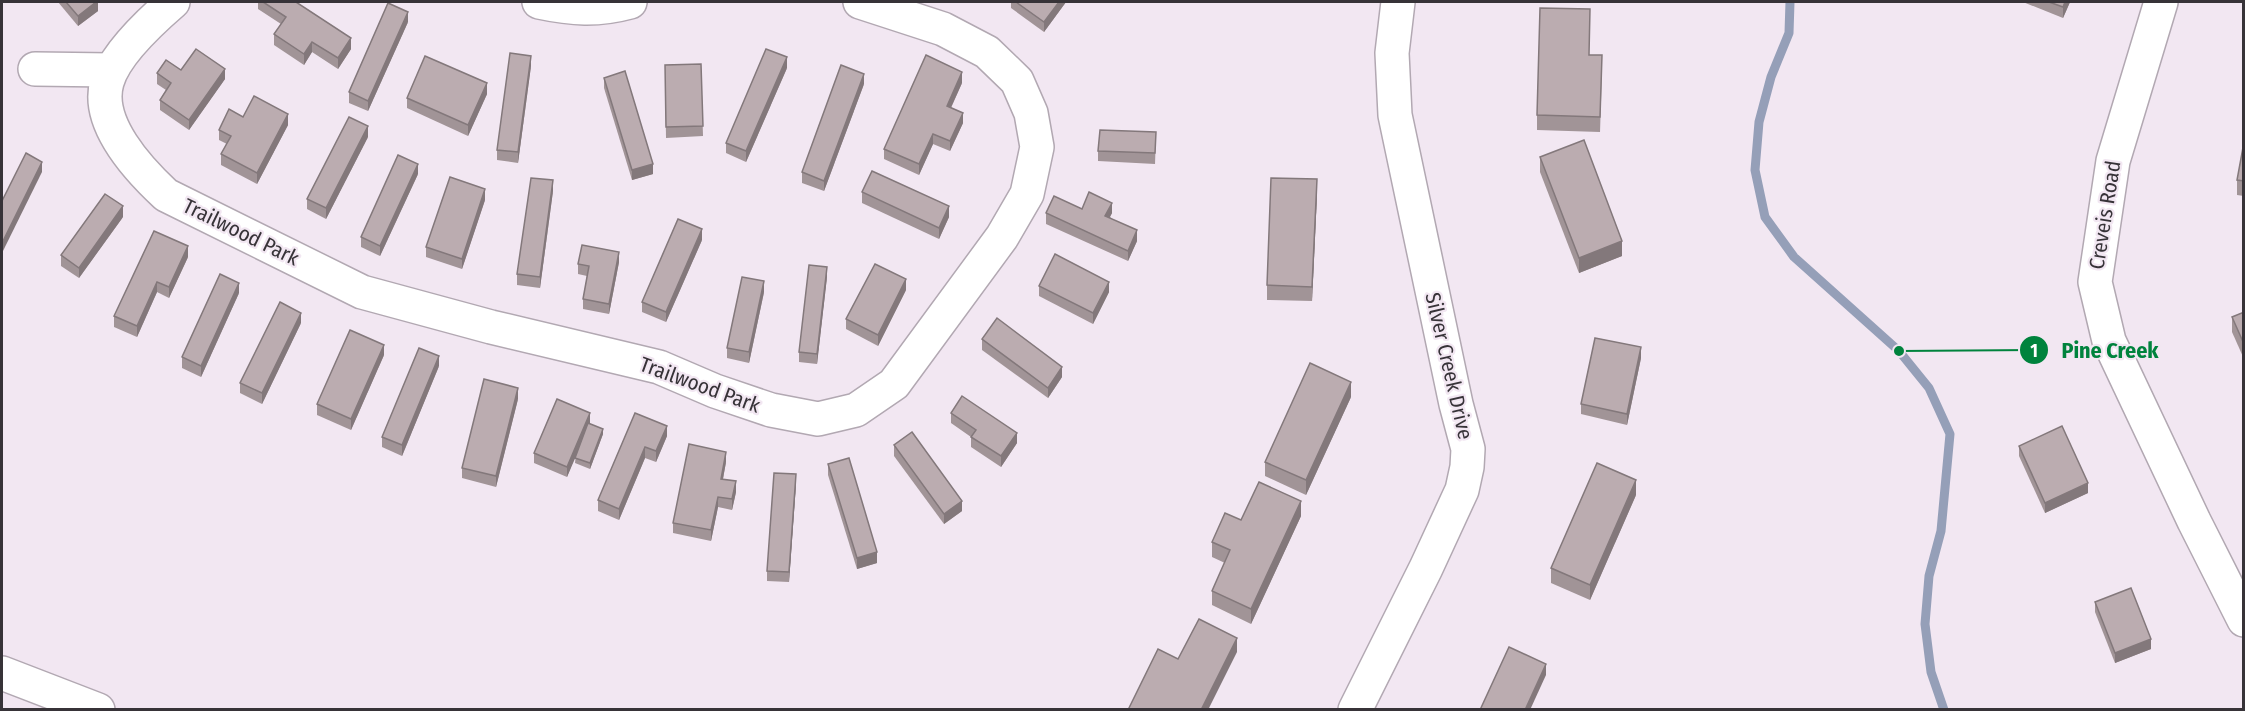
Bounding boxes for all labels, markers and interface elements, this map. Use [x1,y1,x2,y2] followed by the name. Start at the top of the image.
[2084,159,2126,271] street label: Creveis Road
[179,193,304,271] street label: Trailwood Park
[1419,290,1479,442] street label: Silver Creek Drive
[2019,330,2170,370] callout: Pine Creek
[2061,337,2159,364] text: Pine Creek
[2030,340,2038,362] text: 1
[636,351,764,419] street label: Trailwood Park

